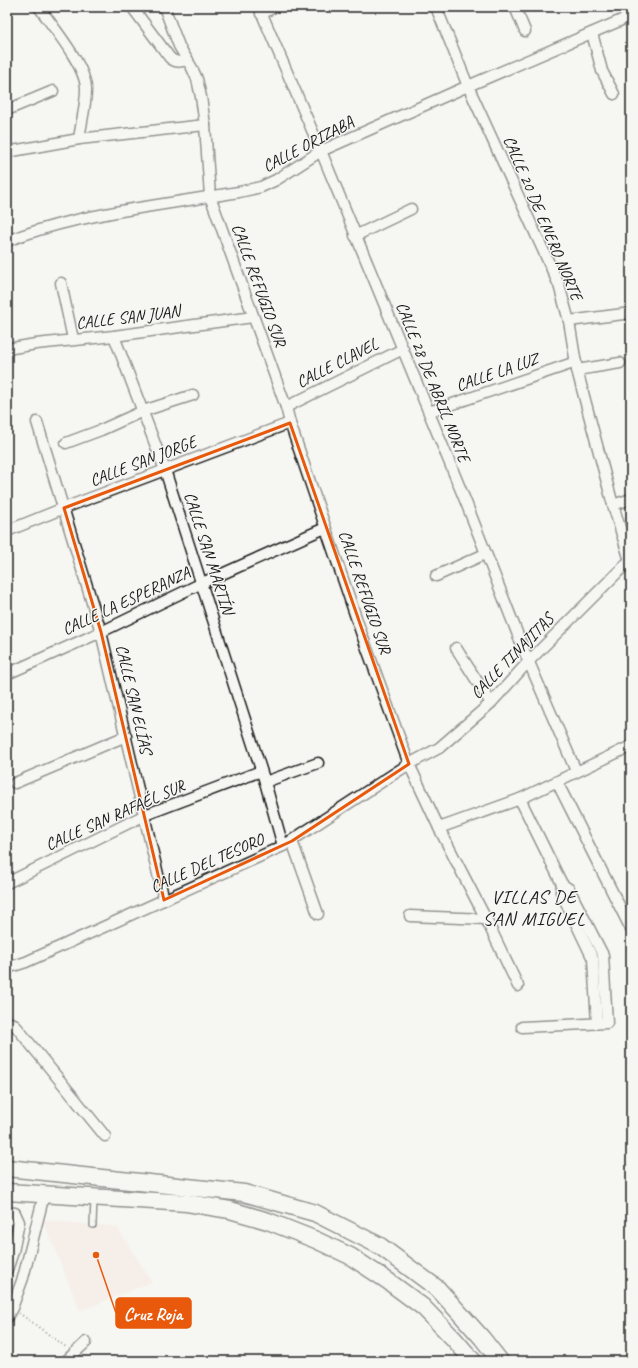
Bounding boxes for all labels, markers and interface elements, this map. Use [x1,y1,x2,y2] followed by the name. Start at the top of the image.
[259,111,358,177] street label: CALLE ORIZABA
[499,132,588,306] street label: CALLE 20 DE ENERO NORTE
[227,221,291,351] street label: CALLE REFUGIO SUR
[391,299,476,468] street label: CALLE 28 DE ABRIL NORTE
[75,300,184,334] street label: CALLE SAN JUAN
[293,333,382,393] street label: CALLE CLAVEL
[453,347,544,396] street label: CALLE LA LUZ
[87,430,202,491] street label: CALLE SAN JORGE
[179,489,240,619] street label: CALLE SAN MARTÍN
[334,528,396,658] street label: CALLE REFUGIO SUR
[59,562,195,640] street label: CALLE LA ESPERANZA
[466,607,560,703] street label: CALLE TINAJITAS
[111,642,159,759] street label: CALLE SAN ELÍAS
[42,773,189,855] street label: CALLE SAN RAFAÉL SUR
[147,828,268,897] street label: CALLE DEL TESORO
[483,885,585,931] district label: VILLAS DE SAN MIGUEL
[116,1298,191,1328] callout: Cruz Roja
[124,1303,184,1325] text: Cruz Roja

